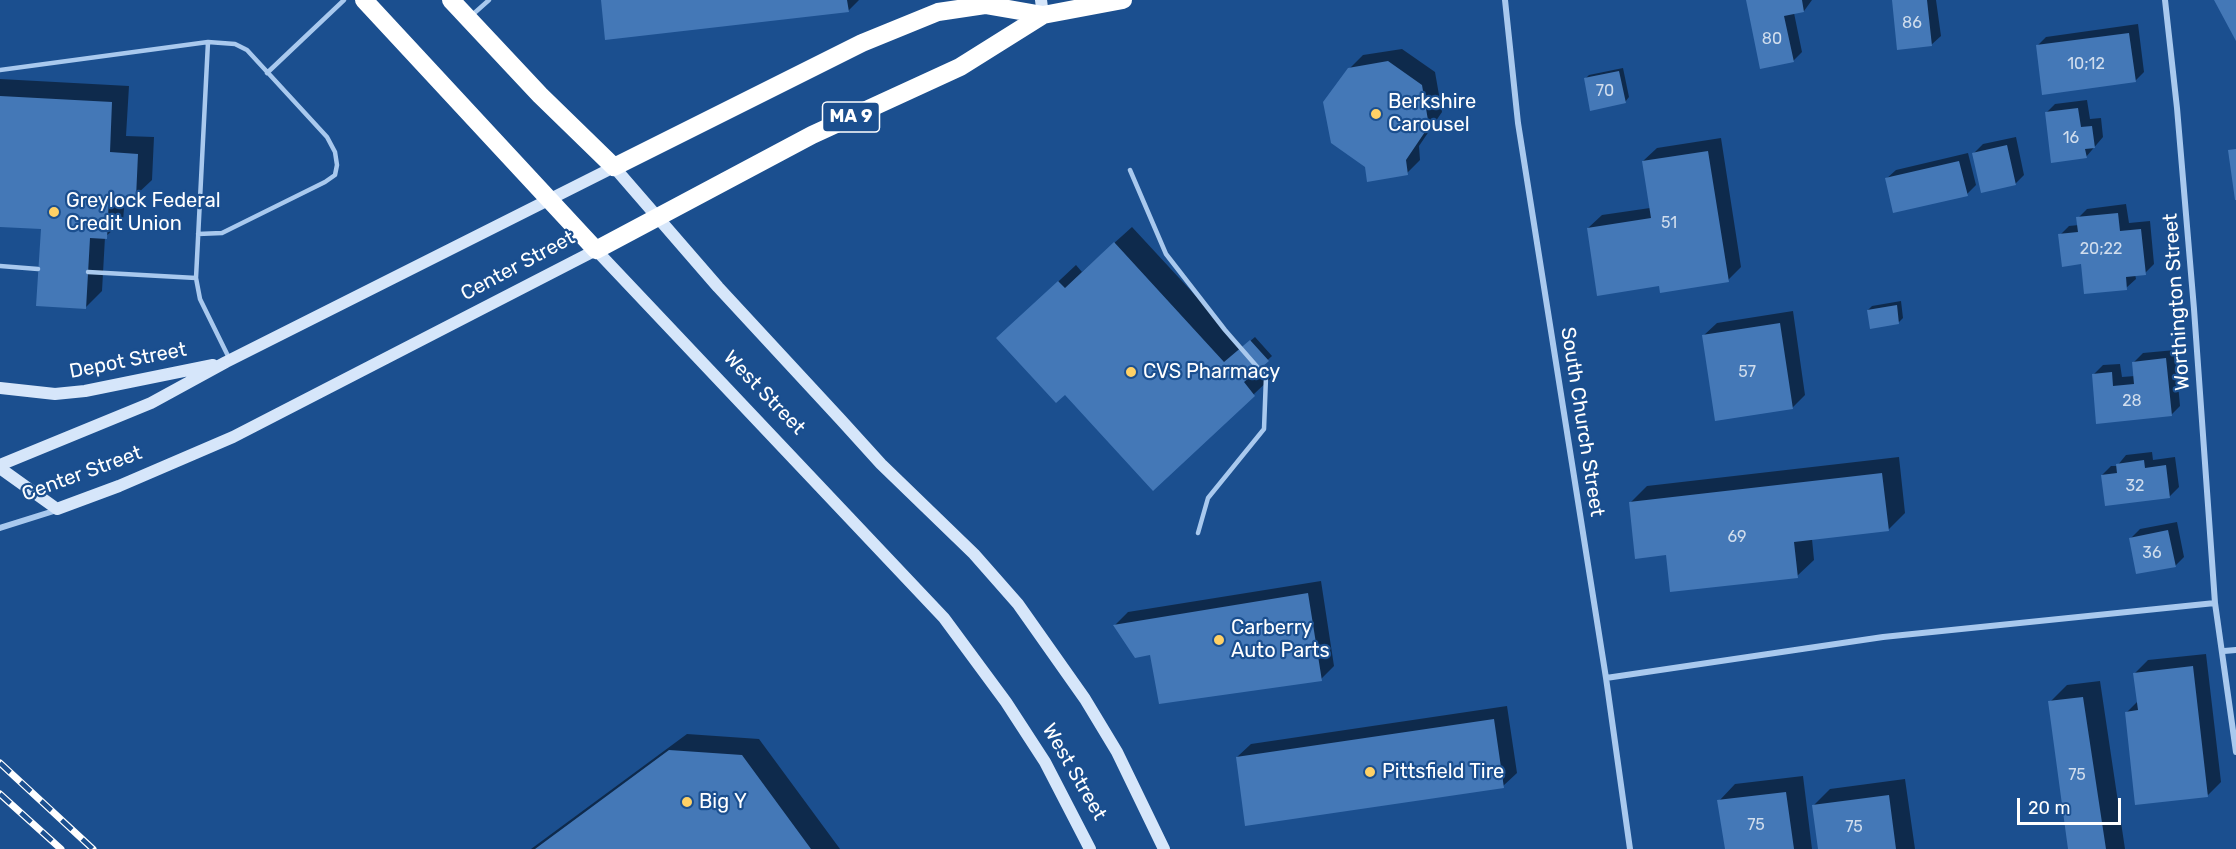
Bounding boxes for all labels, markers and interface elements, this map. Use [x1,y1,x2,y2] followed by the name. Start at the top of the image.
[1902,13,1922,33] house number: 86
[1762,29,1782,49] house number: 80
[2067,54,2105,74] house number: 10;12
[1596,81,1614,101] house number: 70
[1388,90,1476,137] place label: Berkshire Carousel
[822,102,880,132] road number: MA 9
[1369,107,1383,121] marker: Berkshire Carousel
[2063,128,2079,148] house number: 16
[66,189,221,236] place label: Greylock Federal Credit Union
[47,205,61,219] marker: Greylock Federal Credit Union
[1661,213,1677,233] house number: 51
[2159,213,2195,391] street label: Worthington Street
[457,226,579,306] street label: Center Street
[2080,239,2122,259] house number: 20;22
[1555,325,1609,519] street label: South Church Street
[67,338,189,384] street label: Depot Street
[718,346,810,440] street label: West Street
[1143,360,1280,384] place label: CVS Pharmacy
[1738,362,1756,382] house number: 57
[1124,365,1138,379] marker: CVS Pharmacy
[2122,391,2142,411] house number: 28
[19,441,145,507] street label: Center Street
[2125,476,2145,496] house number: 32
[1727,527,1747,547] house number: 69
[2142,543,2162,563] house number: 36
[1231,616,1330,663] place label: Carberry Auto Parts
[1212,633,1226,647] marker: Carberry Auto Parts
[1037,719,1111,825] street label: West Street
[1382,760,1504,784] place label: Pittsfield Tire
[1363,765,1377,779] marker: Pittsfield Tire
[2068,765,2086,785] house number: 75
[2020,786,2124,824] scale bar
[699,790,747,814] place label: Big Y
[680,795,694,809] marker: Big Y
[2028,797,2070,819] text: 20 m
[1747,815,1765,835] house number: 75
[1845,817,1863,837] house number: 75

